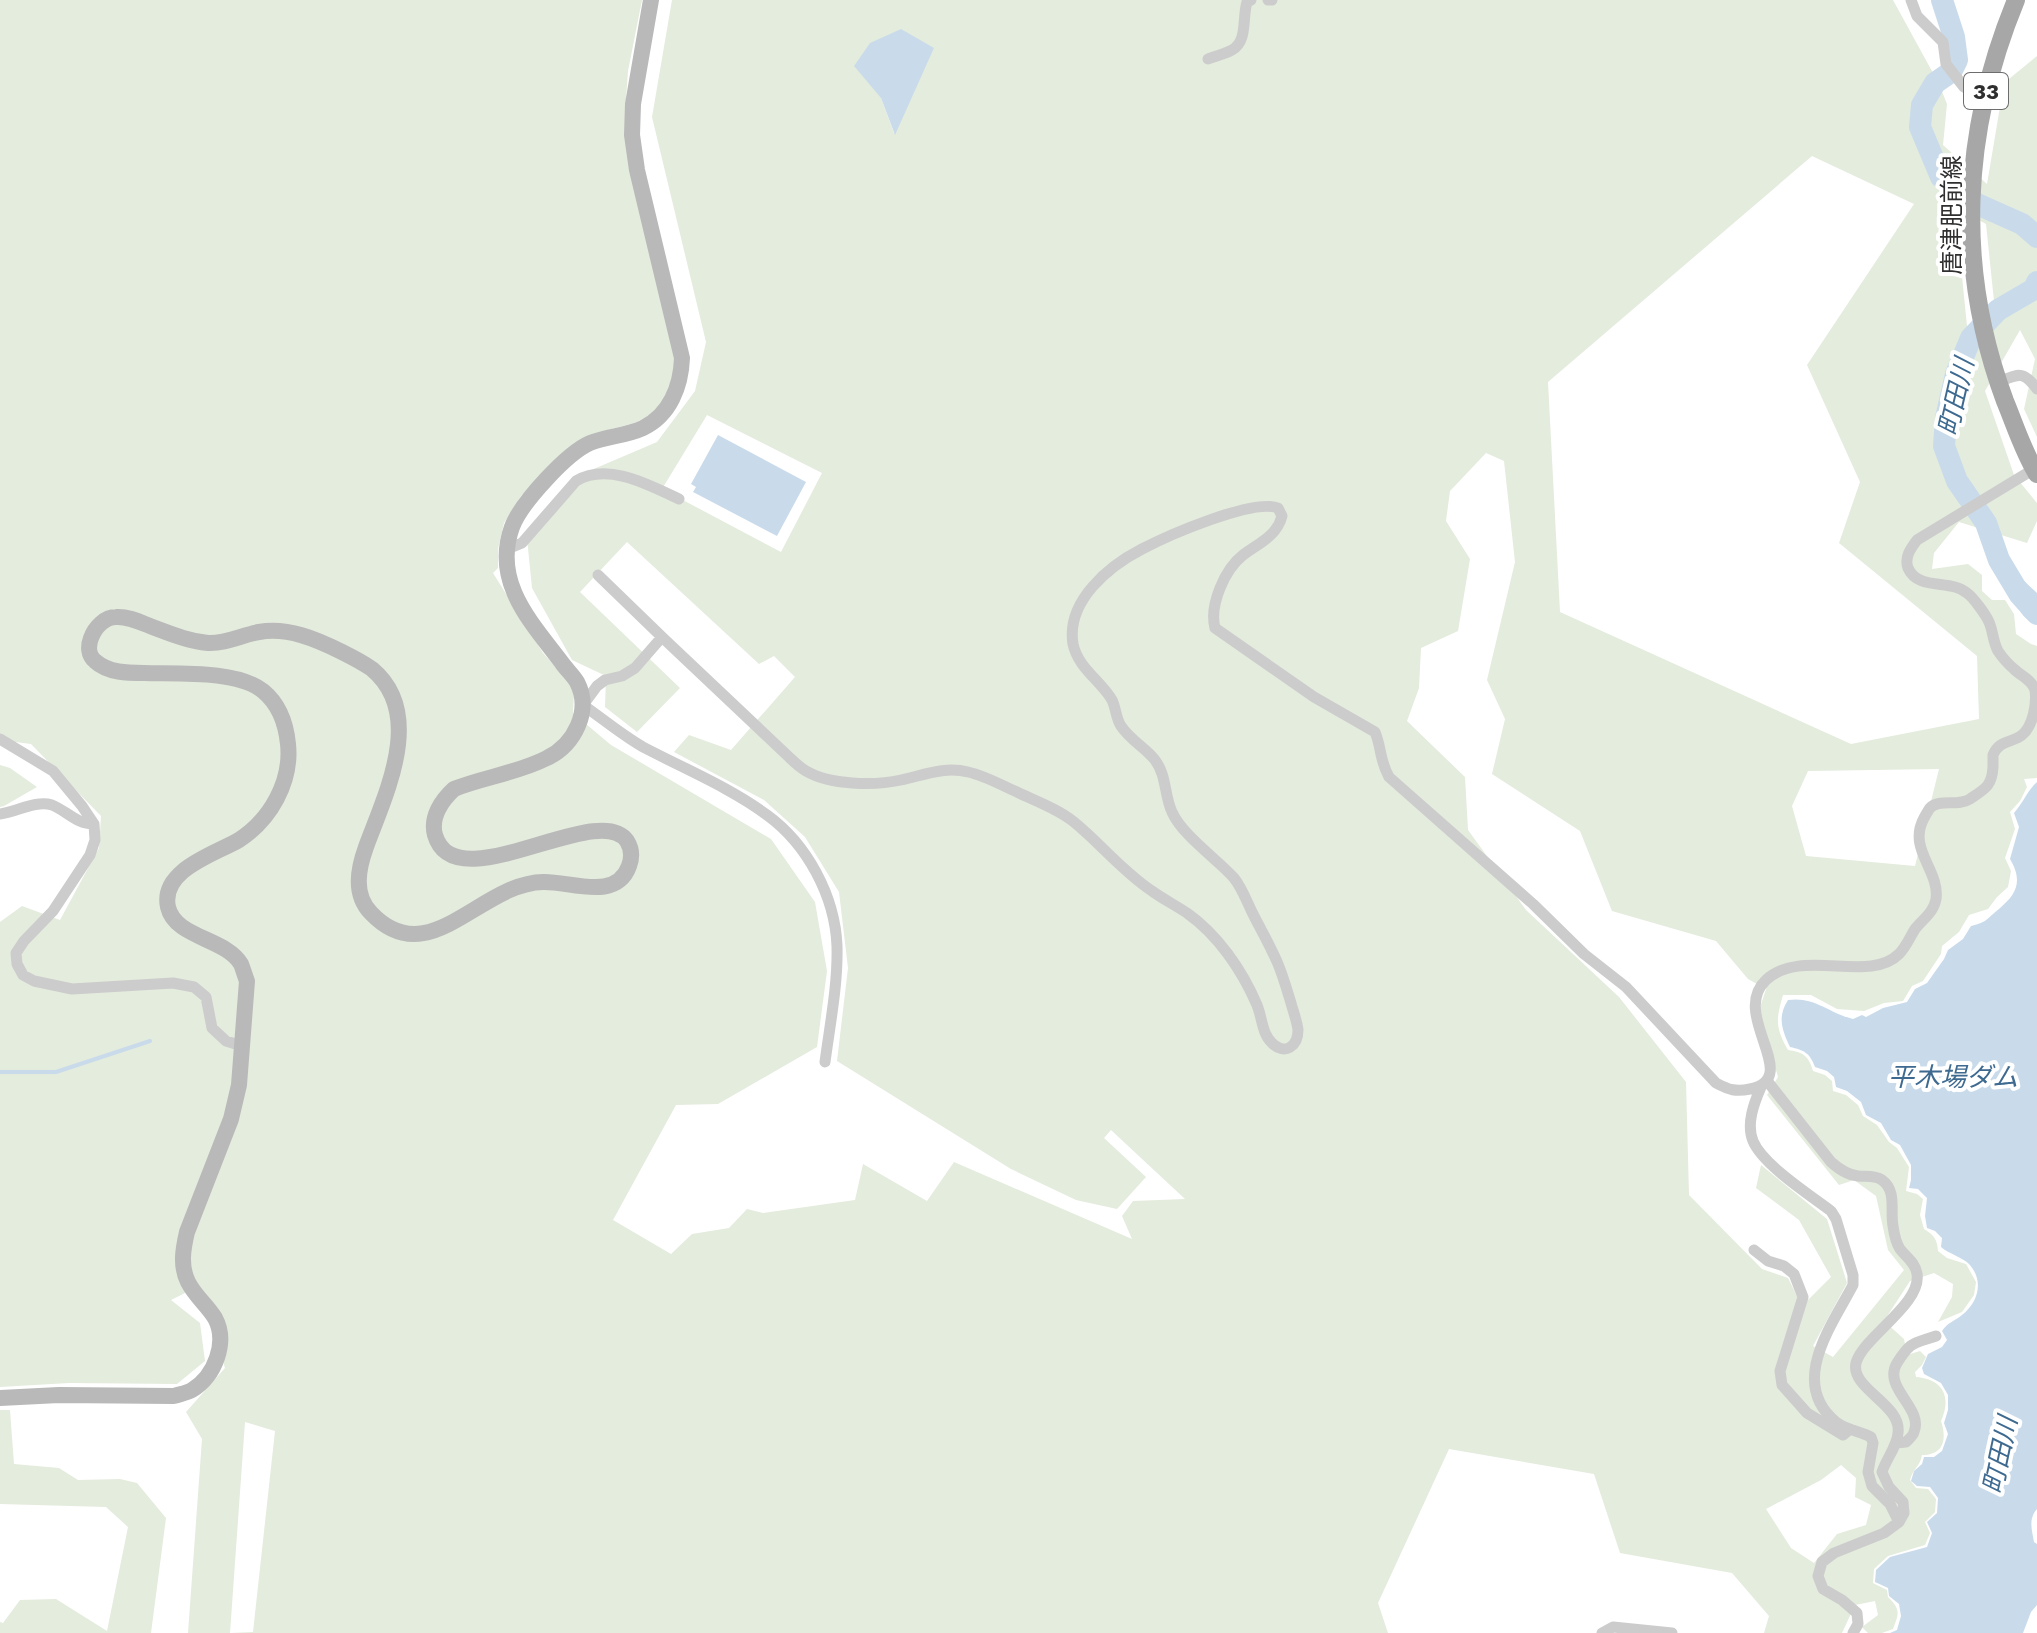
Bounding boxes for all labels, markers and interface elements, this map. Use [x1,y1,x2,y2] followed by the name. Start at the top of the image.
[1964,73,2008,109] road number: 33
[1938,155,1966,275] street label: 唐津肥前線
[1933,353,1980,438] water label: 町田川
[1888,1062,2018,1092] water label: 平木場ダム
[1977,1411,2023,1496] water label: 町田川

